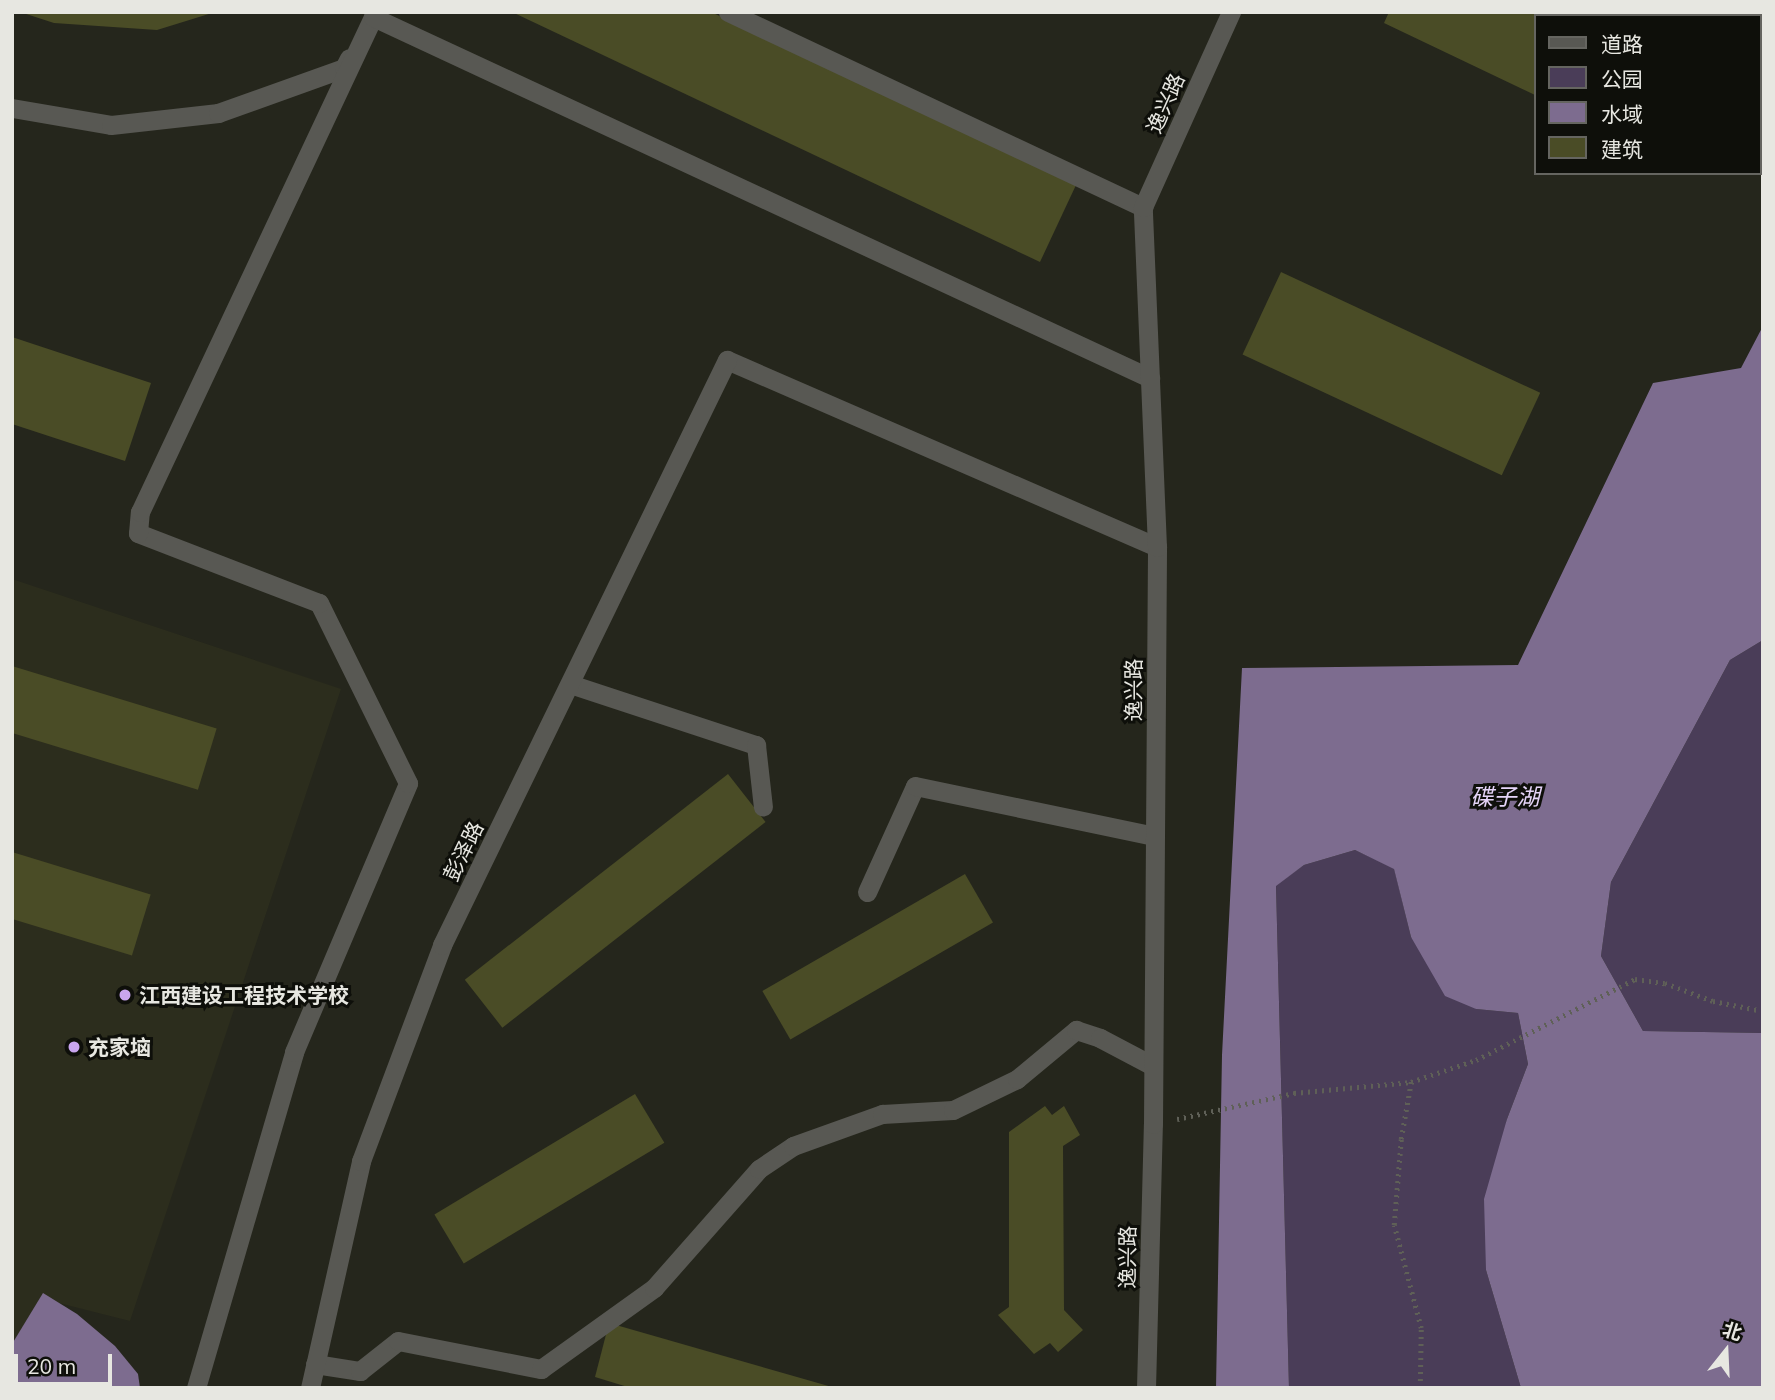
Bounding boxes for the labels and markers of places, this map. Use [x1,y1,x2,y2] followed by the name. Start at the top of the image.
[139,982,349,1008] place label: 江西建设工程技术学校
[117,987,133,1003] marker: 江西建设工程技术学校
[88,1034,151,1060] place label: 充家垴
[66,1039,82,1055] marker: 充家垴

